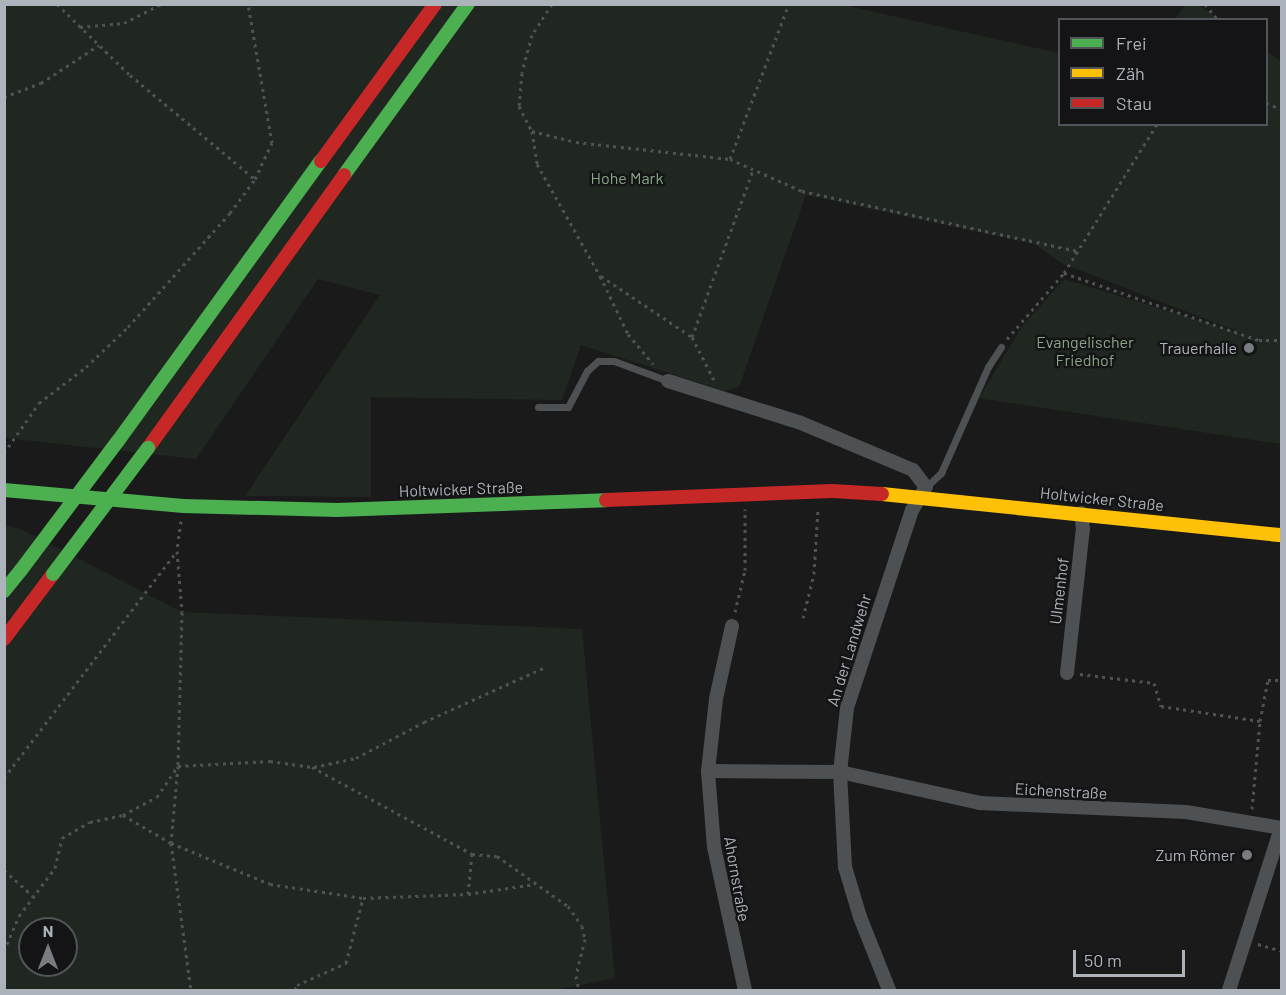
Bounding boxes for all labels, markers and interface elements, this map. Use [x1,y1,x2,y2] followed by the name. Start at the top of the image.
[1058,18,1268,126] legend
[1116,32,1147,54] text: Frei
[1116,62,1145,84] text: Zäh
[1116,92,1152,114] text: Stau
[591,168,663,188] park label: Hohe Mark
[1036,332,1134,370] park label: Evangelischer Friedhof
[1159,338,1237,358] place label: Trauerhalle
[1242,341,1256,355] marker: Trauerhalle
[398,477,524,501] street label: Holtwicker Straße
[1039,483,1165,515] street label: Holtwicker Straße
[1045,557,1073,625] street label: Ulmenhof
[823,591,875,709] street label: An der Landwehr
[1014,779,1108,803] street label: Eichenstraße
[720,835,754,923] street label: Ahornstraße
[1155,845,1235,865] place label: Zum Römer
[1240,848,1254,862] marker: Zum Römer
[18,917,78,977] north arrow
[43,921,53,940] text: N
[1076,938,1188,976] scale bar
[1084,949,1122,971] text: 50 m

